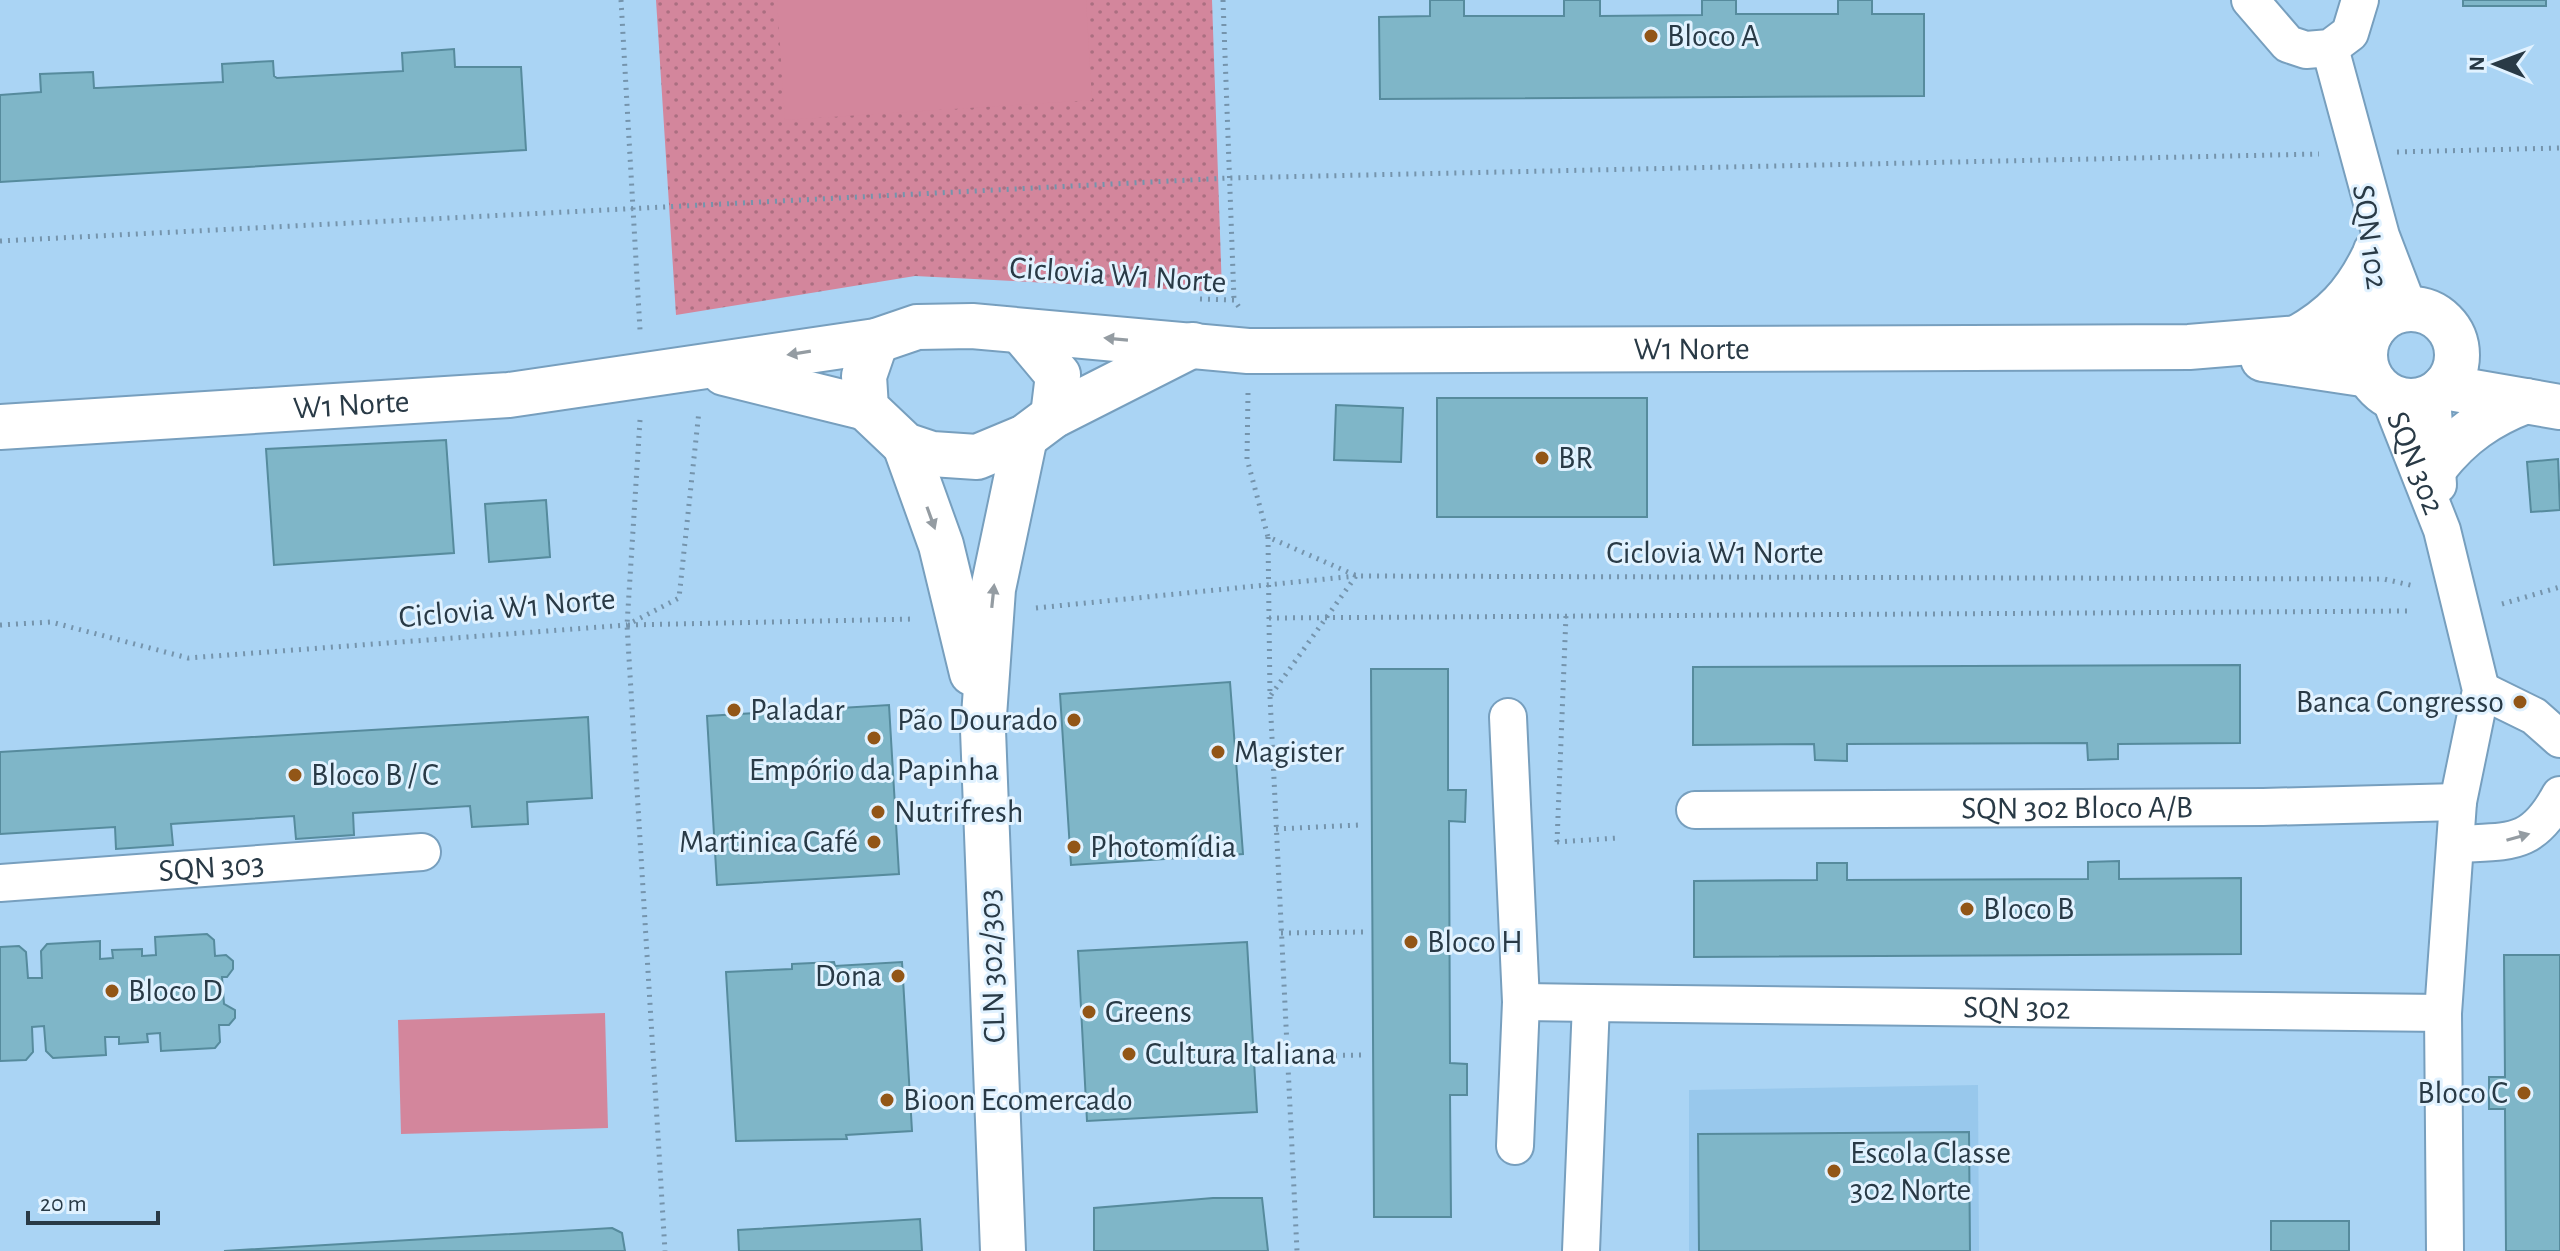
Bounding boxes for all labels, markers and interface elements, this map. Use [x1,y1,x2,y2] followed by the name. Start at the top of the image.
[1667,20,1760,52] place label: Bloco A
[2456,24,2536,104] north arrow
[1642,27,1660,45] marker: Bloco A
[2466,56,2488,72] text: N
[2347,183,2393,291] street label: SQN 102
[1008,251,1228,299] street label: Ciclovia W1 Norte
[1103,332,1128,345] one-way arrow
[1633,333,1750,365] street label: W1 Norte
[786,347,811,360] one-way arrow
[292,385,410,425] street label: W1 Norte
[2381,407,2450,519] street label: SQN 302
[1558,442,1593,474] place label: BR
[1533,449,1551,467] marker: BR
[925,506,938,530] one-way arrow
[1606,537,1824,569] street label: Ciclovia W1 Norte
[397,583,617,633] street label: Ciclovia W1 Norte
[986,583,999,608] one-way arrow
[2296,686,2504,718] place label: Banca Congresso
[2511,693,2529,711] marker: Banca Congresso
[750,694,845,726] place label: Paladar
[725,701,743,719] marker: Paladar
[897,704,1058,736] place label: Pão Dourado
[1065,711,1083,729] marker: Pão Dourado
[865,729,883,747] marker: Empório da Papinha
[1234,736,1344,768] place label: Magister
[1209,743,1227,761] marker: Magister
[749,754,999,786] place label: Empório da Papinha
[311,759,439,791] place label: Bloco B / C
[286,766,304,784] marker: Bloco B / C
[1961,791,2193,825] street label: SQN 302 Bloco A/B
[894,796,1023,828] place label: Nutrifresh
[869,803,887,821] marker: Nutrifresh
[679,826,858,858] place label: Martinica Café
[2507,830,2531,843] one-way arrow
[1090,831,1237,863] place label: Photomídia
[865,833,883,851] marker: Martinica Café
[1065,838,1083,856] marker: Photomídia
[157,848,265,887] street label: SQN 303
[973,888,1011,1044] street label: CLN 302/303
[1983,893,2074,925] place label: Bloco B
[1958,900,1976,918] marker: Bloco B
[1427,926,1523,958] place label: Bloco H
[1402,933,1420,951] marker: Bloco H
[815,960,882,992] place label: Dona
[889,967,907,985] marker: Dona
[128,975,223,1007] place label: Bloco D
[103,982,121,1000] marker: Bloco D
[1963,991,2071,1025] street label: SQN 302
[1105,996,1192,1028] place label: Greens
[1080,1003,1098,1021] marker: Greens
[1145,1038,1336,1070] place label: Cultura Italiana
[1120,1045,1138,1063] marker: Cultura Italiana
[2417,1077,2508,1109] place label: Bloco C
[903,1084,1133,1116] place label: Bioon Ecomercado
[2515,1084,2533,1102] marker: Bloco C
[878,1091,896,1109] marker: Bioon Ecomercado
[1850,1137,2011,1206] place label: Escola Classe 302 Norte
[1825,1162,1843,1180] marker: Escola Classe 302 Norte
[28,1175,158,1225] scale bar
[40,1192,87,1216] text: 20 m

